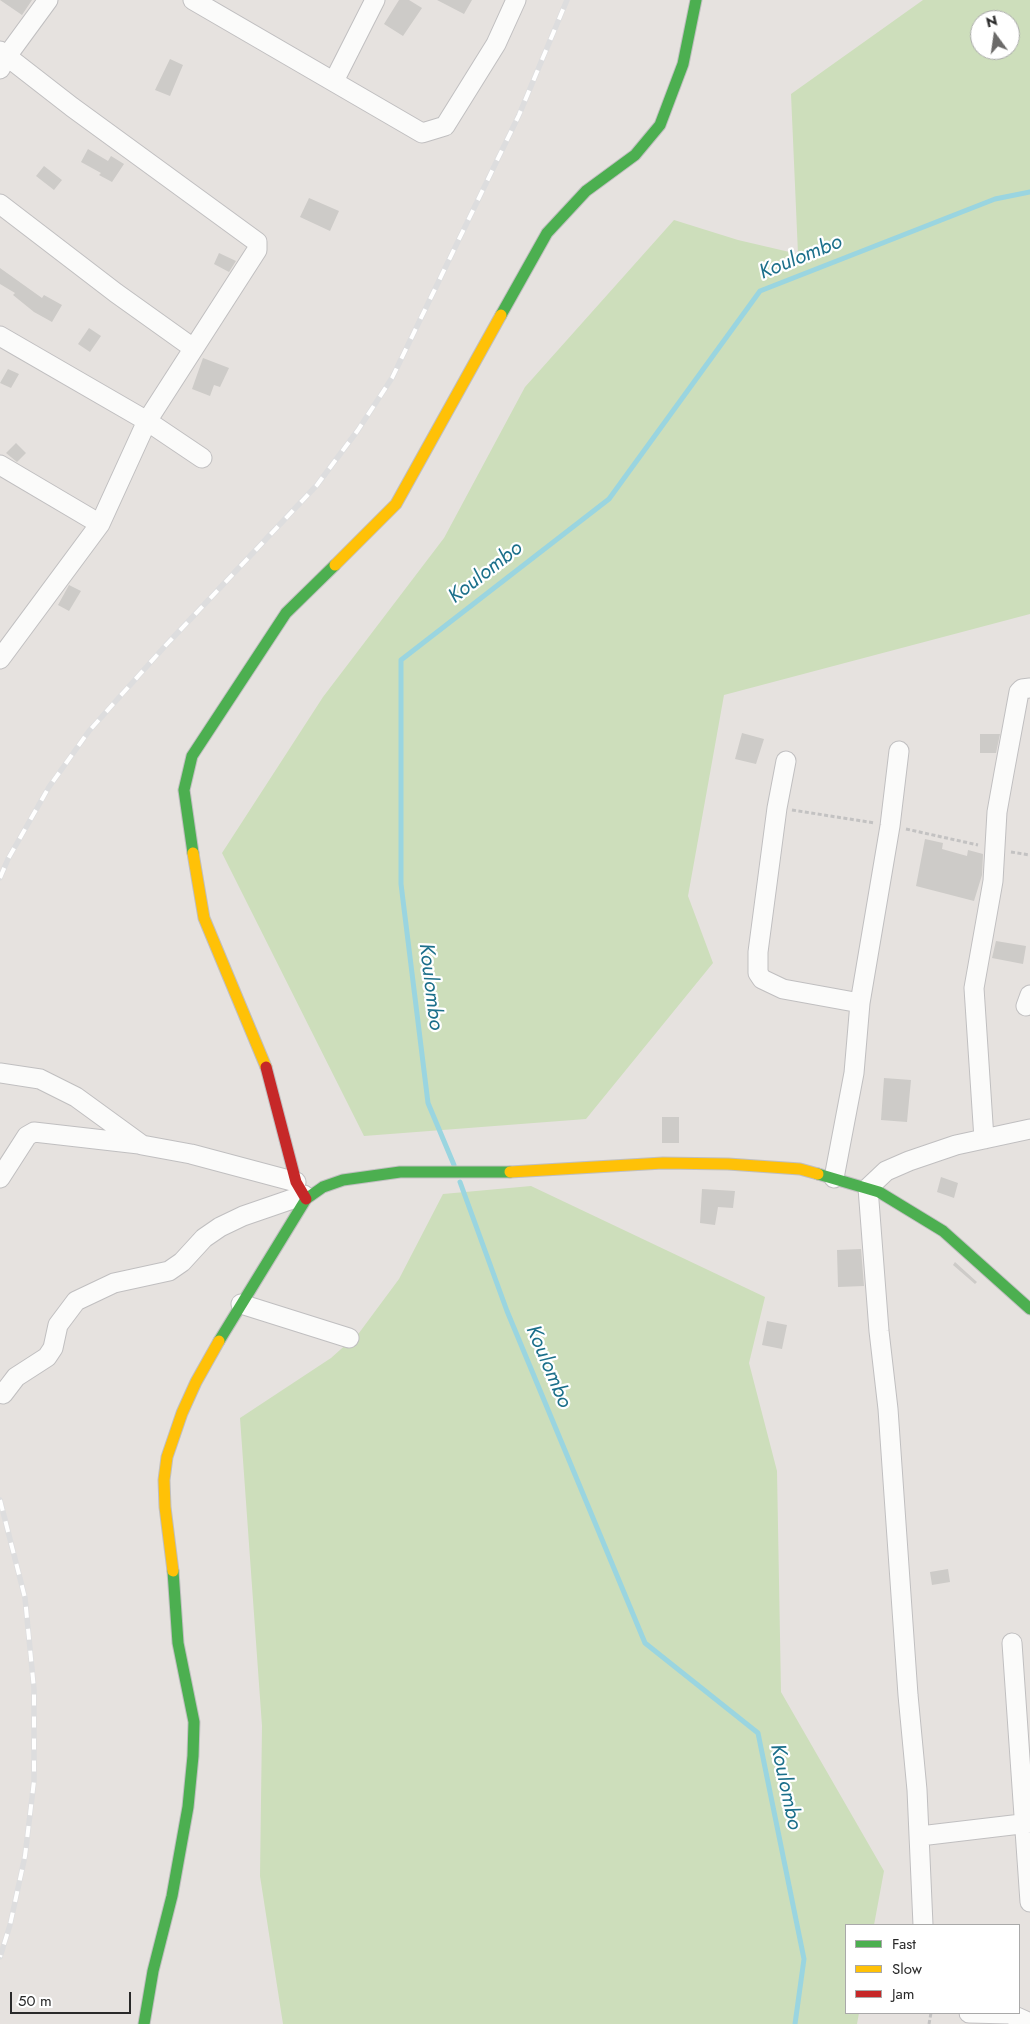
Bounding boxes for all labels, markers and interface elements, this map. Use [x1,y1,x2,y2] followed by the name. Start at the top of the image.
[970,10,1020,60] north arrow
[984,10,999,32] text: N
[756,230,846,286] water label: Koulombo
[444,536,528,610] water label: Koulombo
[412,942,448,1032] water label: Koulombo
[519,1322,577,1412] water label: Koulombo
[764,1742,806,1832] water label: Koulombo
[845,1924,1020,2014] legend
[892,1933,916,1955] text: Fast
[892,1958,922,1980] text: Slow
[12,1982,134,2014] scale bar
[892,1983,915,2005] text: Jam
[18,1990,52,2012] text: 50 m

